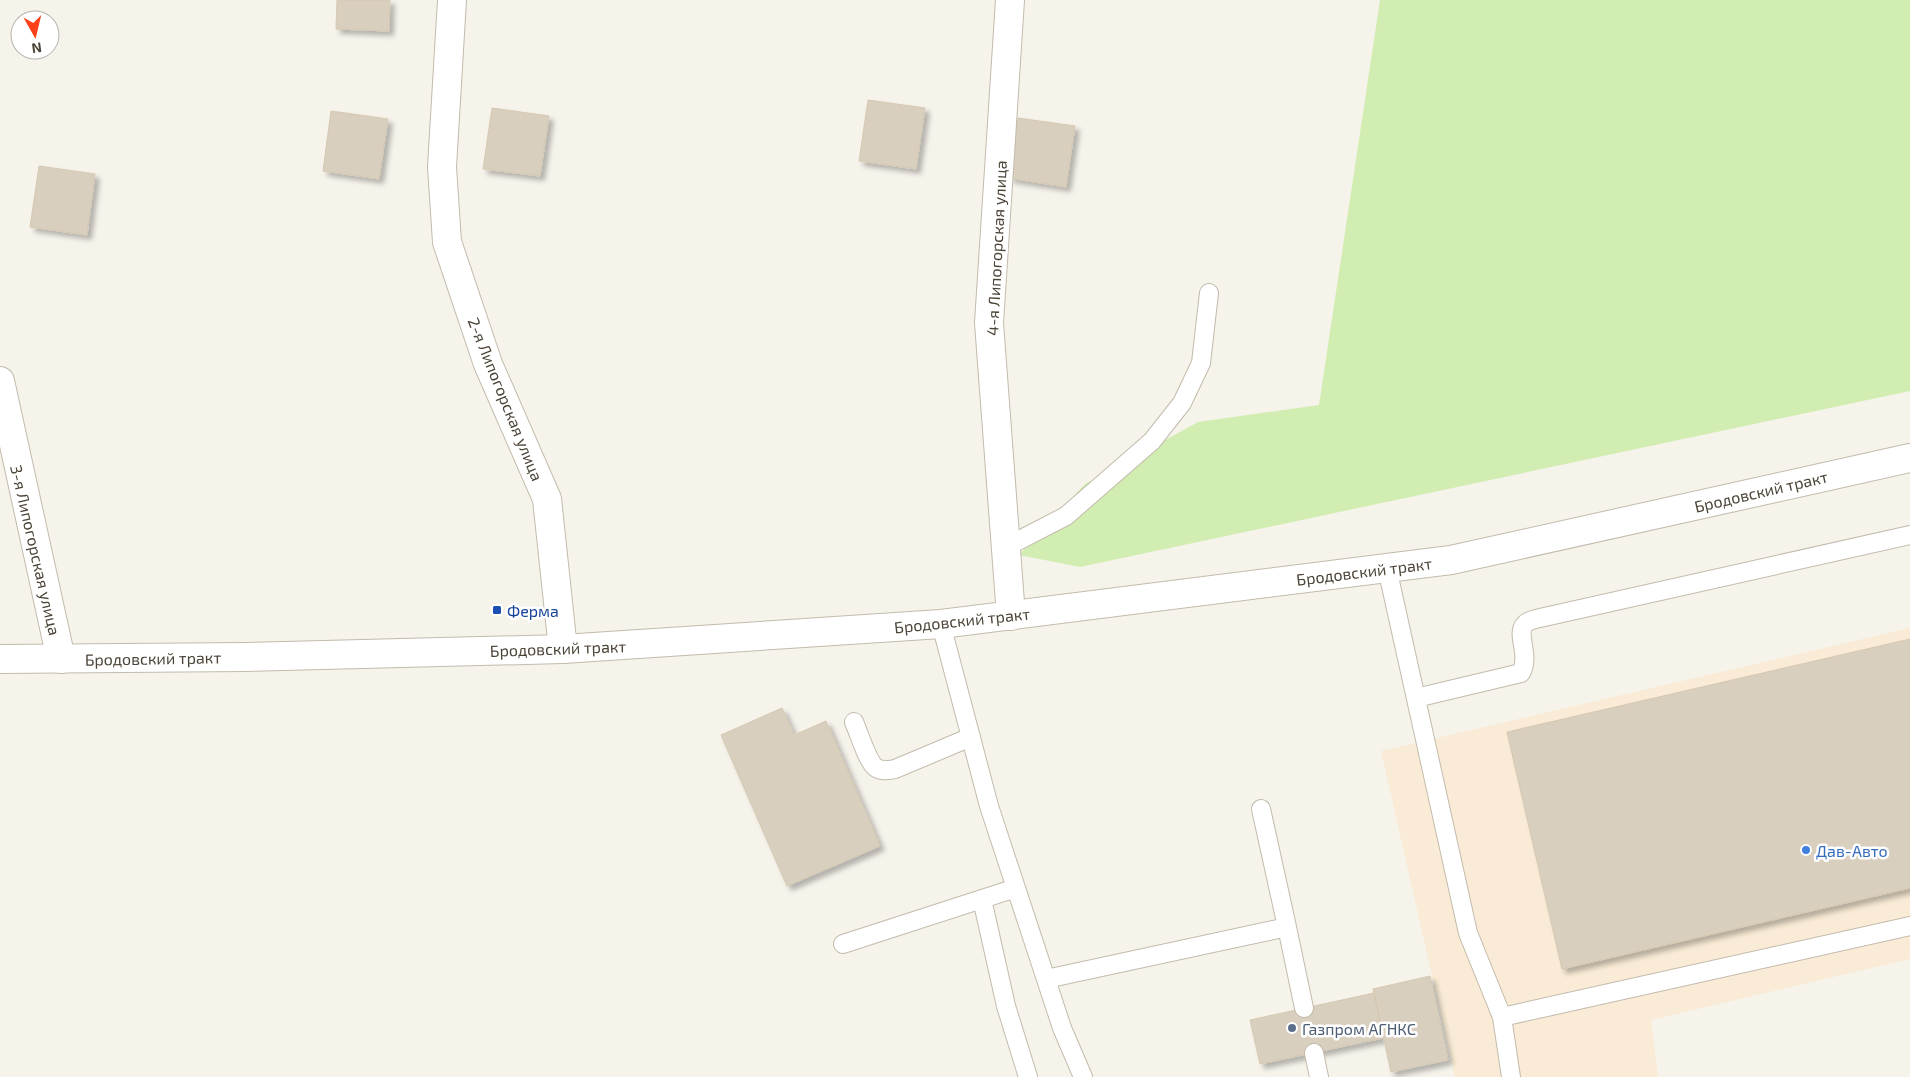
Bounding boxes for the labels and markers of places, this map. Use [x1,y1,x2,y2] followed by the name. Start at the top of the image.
[507,601,559,620] place label: Ферма
[491,604,503,616] marker: Ферма
[1816,841,1888,860] place label: Дав-Авто
[1800,844,1812,856] marker: Дав-Авто
[1302,1019,1416,1038] place label: Газпром АГНКС
[1286,1022,1298,1034] marker: Газпром АГНКС

